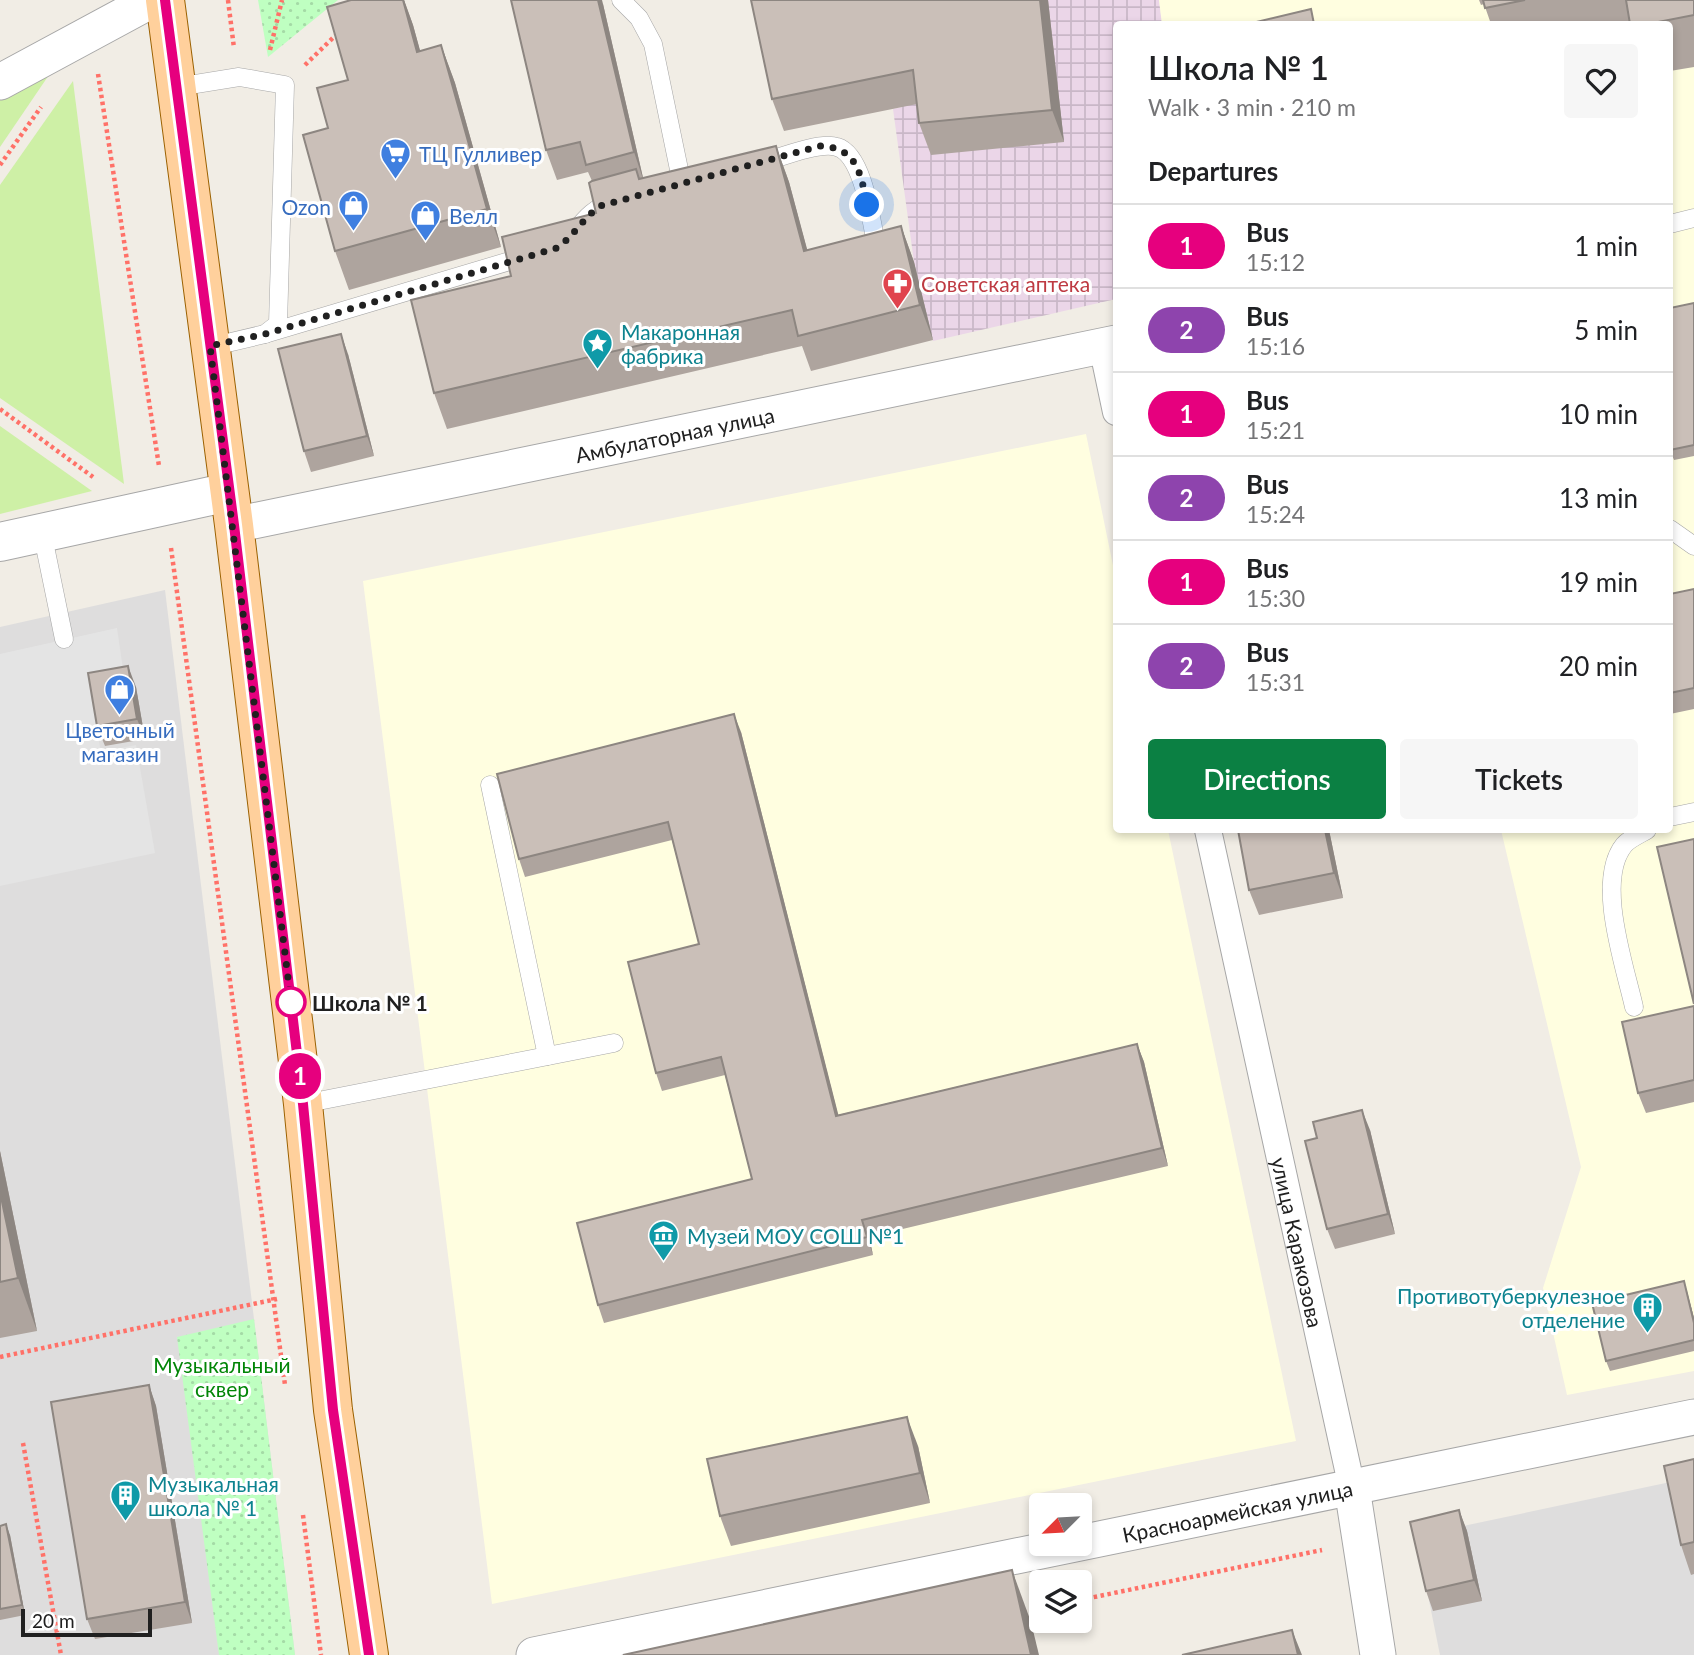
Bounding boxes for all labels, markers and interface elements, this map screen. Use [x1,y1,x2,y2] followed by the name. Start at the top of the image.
[1564,44,1638,118] button: heart
[1148,47,1329,87] text: Школа № 1
[1148,93,1356,121] text: Walk · 3 min · 210 m
[379,136,413,180] supermarket icon: ТЦ Гулливер
[419,141,542,166] place label: ТЦ Гулливер
[1148,155,1278,187] text: Departures
[849,187,884,222] your location
[337,189,371,233] shop icon: Ozon
[282,194,331,219] place label: Ozon
[409,198,443,242] shop icon: Велл
[449,203,498,228] place label: Велл
[1246,216,1289,248] text: Bus
[1574,230,1638,262] text: 1 min
[1180,231,1193,260] text: 1
[1246,248,1305,276] text: 15:12
[881,266,915,310] pharmacy icon: Советская аптека
[921,271,1090,296] place label: Советская аптека
[1246,300,1289,332] text: Bus
[1574,314,1638,346] text: 5 min
[1180,315,1193,344] text: 2
[621,319,740,368] place label: Макаронная фабрика
[581,326,615,370] place icon: Макаронная фабрика
[1246,332,1305,360] text: 15:16
[1246,384,1289,416] text: Bus
[1559,398,1638,430] text: 10 min
[1180,399,1193,428] text: 1
[573,401,776,467] street label: Амбулаторная улица
[1246,416,1305,444] text: 15:21
[1246,468,1289,500] text: Bus
[1559,482,1638,514] text: 13 min
[1180,483,1193,512] text: 2
[1246,500,1305,528] text: 15:24
[1246,552,1289,584] text: Bus
[1559,566,1638,598] text: 19 min
[1180,567,1193,596] text: 1
[1246,584,1305,612] text: 15:30
[1246,636,1289,668] text: Bus
[1559,650,1638,682] text: 20 min
[1180,651,1193,680] text: 2
[1246,668,1305,696] text: 15:31
[103,672,137,716] shop icon: Цветочный магазин
[65,717,175,766] place label: Цветочный магазин
[1148,739,1386,819] button: Directions
[1400,739,1638,819] button: Tickets
[276,987,306,1017] marker: Школа № 1
[312,990,428,1015] place label: Школа № 1
[277,1053,323,1099] line badge: 1
[293,1061,307,1090] text: 1
[1267,1155,1329,1330] street label: улица Каракозова
[647,1218,681,1262] museum icon: Музей МОУ СОШ №1
[687,1223,904,1248] place label: Музей МОУ СОШ №1
[1397,1283,1625,1332] place label: Противотуберкулезное отделение
[1631,1290,1665,1334] building icon: Противотуберкулезное отделение
[153,1352,291,1401] park label: Музыкальный сквер
[148,1471,279,1520] place label: Музыкальная школа № 1
[1120,1475,1355,1547] street label: Красноармейская улица
[108,1478,142,1522] building icon: Музыкальная школа № 1
[1029,1493,1092,1556] north arrow
[1029,1493,1092,1633] map controls
[1029,1570,1092,1633] button: layers
[21,1606,152,1638] scale bar
[32,1609,75,1632] text: 20 m

